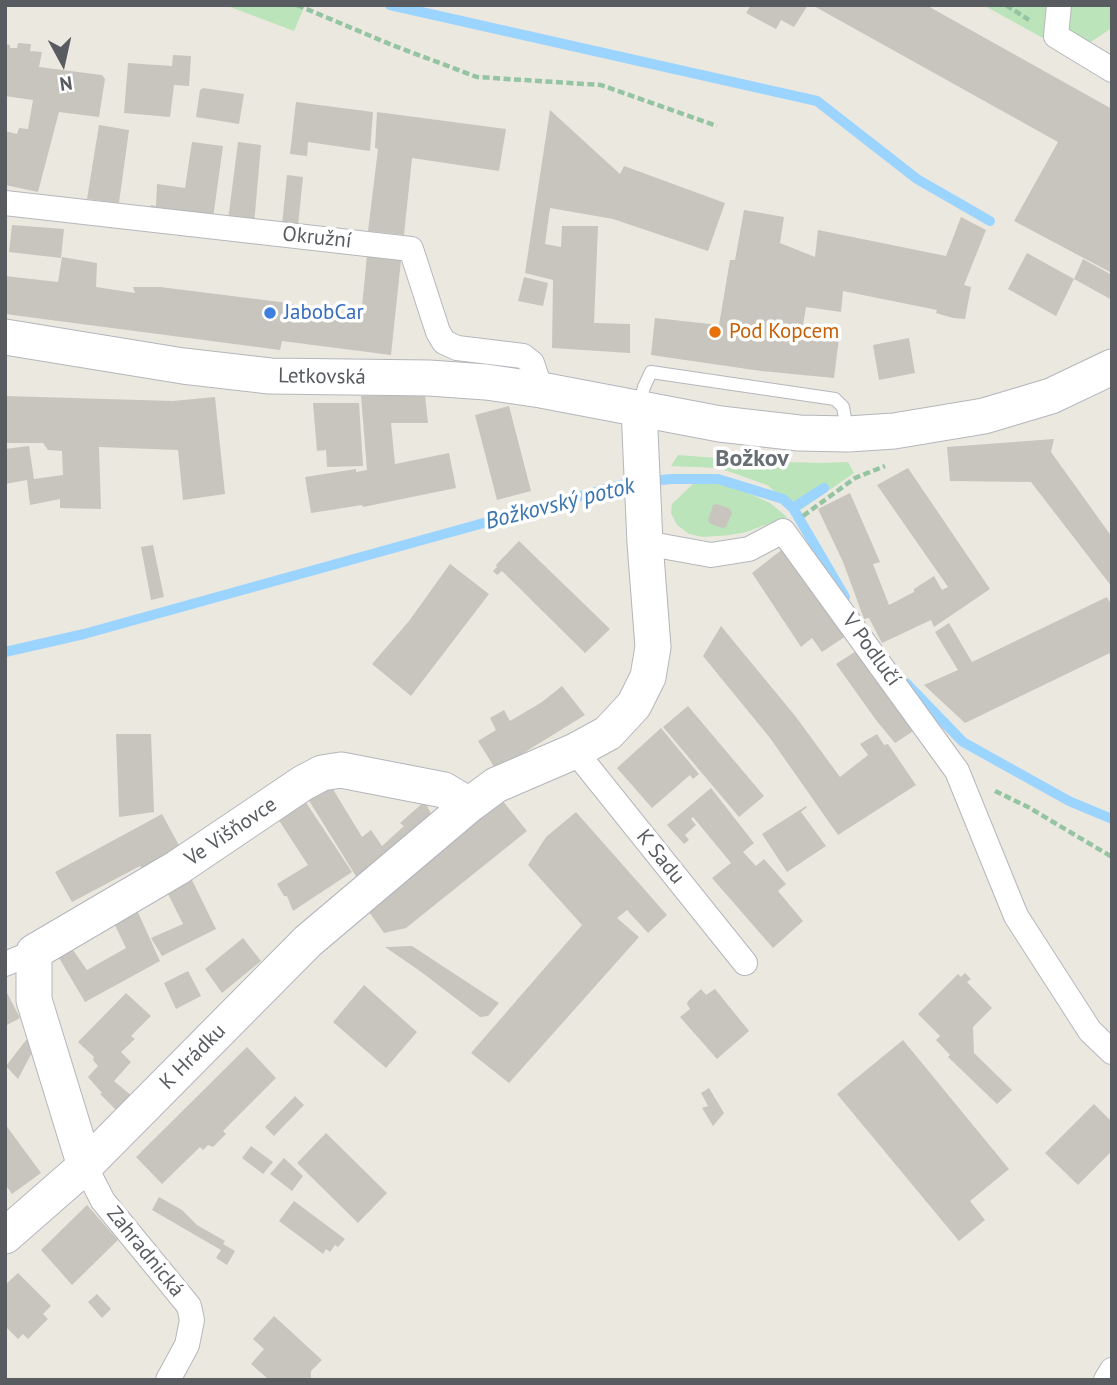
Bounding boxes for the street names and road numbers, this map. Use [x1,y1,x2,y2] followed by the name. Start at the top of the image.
[281,222,353,254] street label: Okružní
[278,364,366,390] street label: Letkovská
[836,609,906,691] street label: V Podlučí
[180,792,282,872] street label: Ve Višňovce
[631,825,689,889] street label: K Sadu
[155,1019,231,1095] street label: K Hrádku
[101,1202,189,1302] street label: Zahradnická

